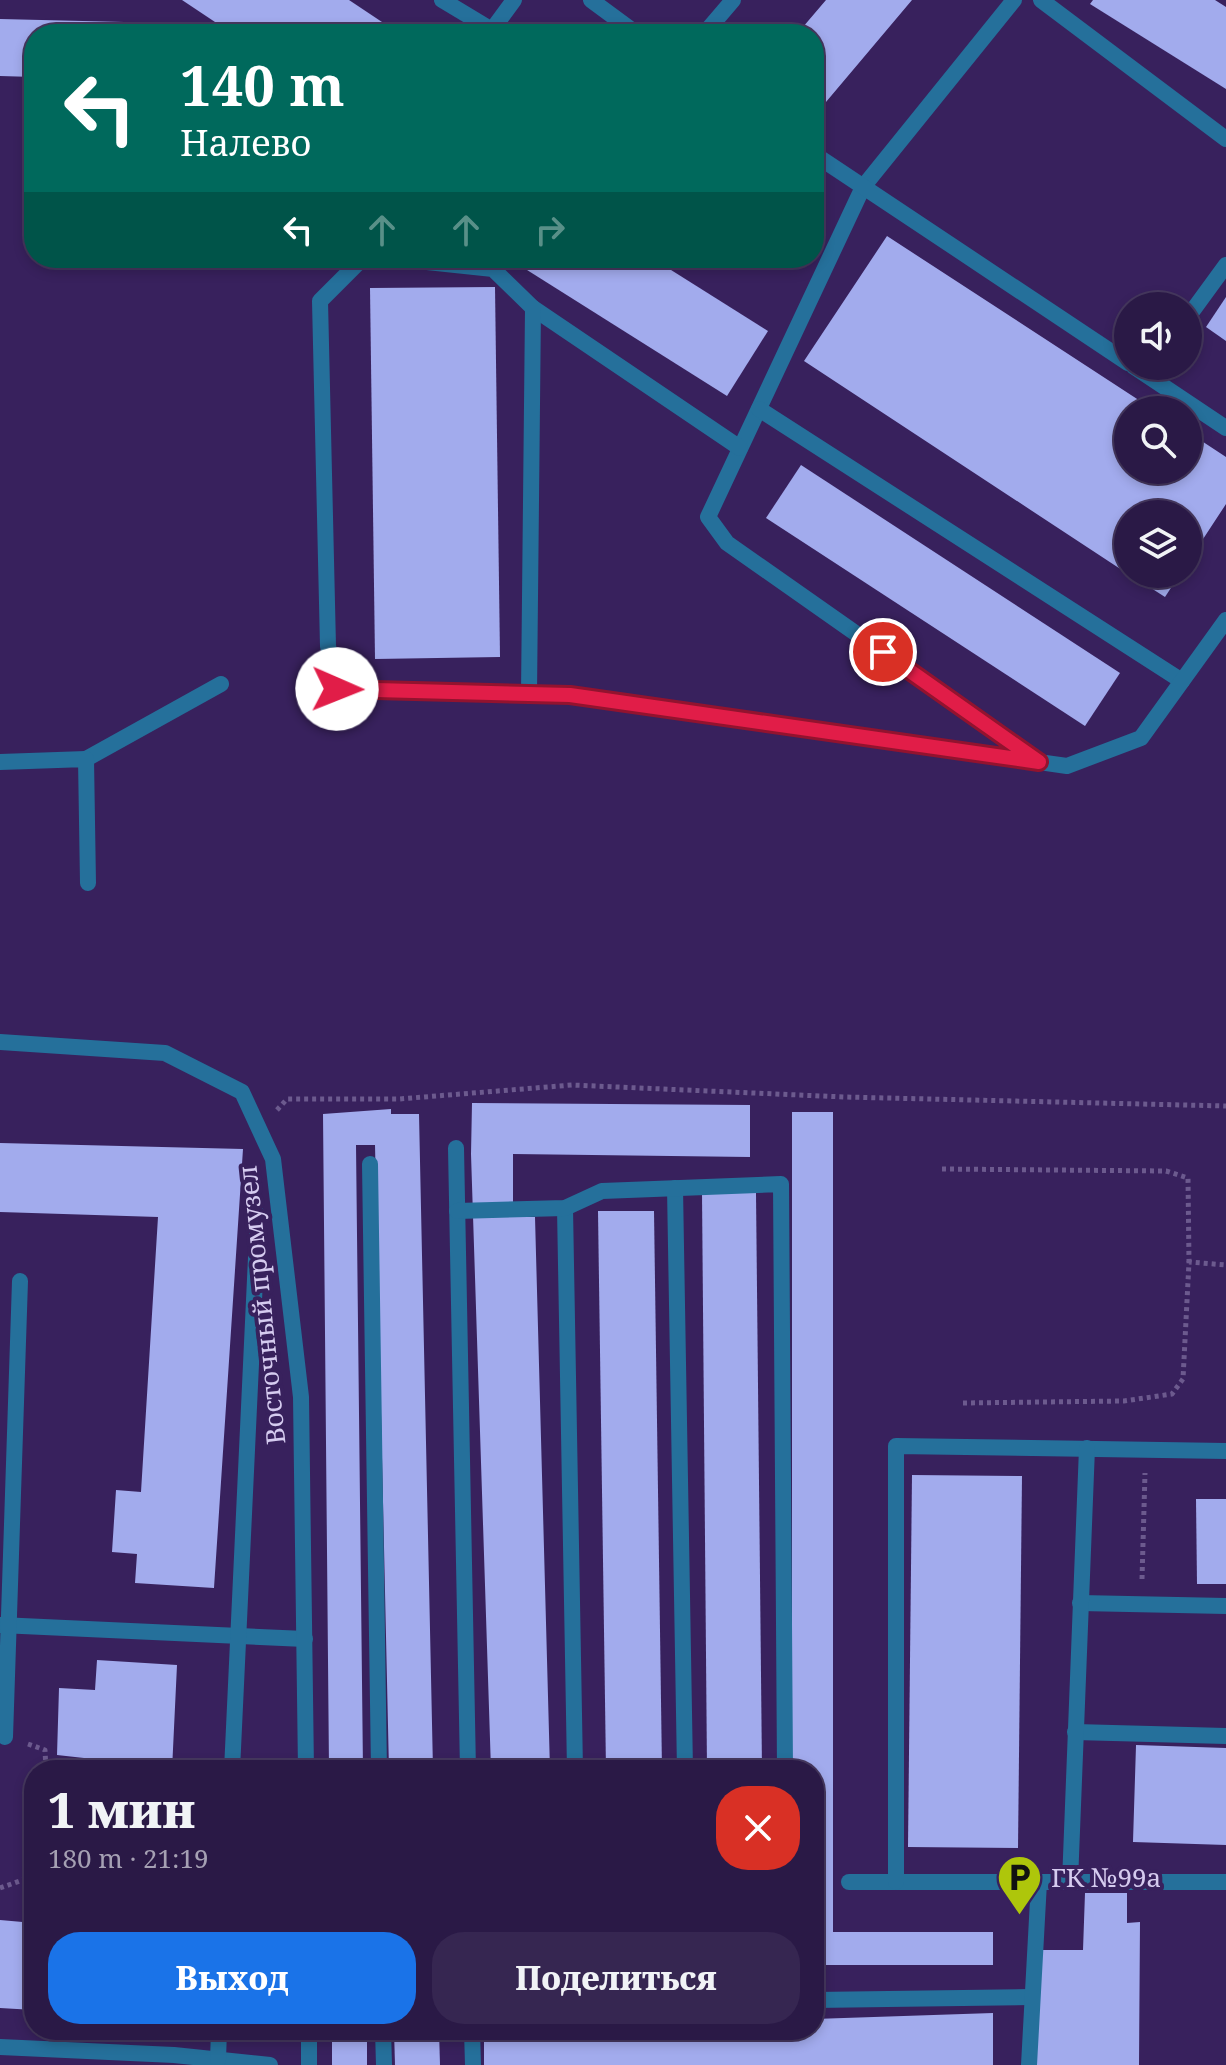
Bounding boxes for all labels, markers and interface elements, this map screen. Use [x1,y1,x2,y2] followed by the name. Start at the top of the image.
[180,46,345,122] text: 140 m
[48,56,152,160] icon: left
[180,118,311,167] text: Налево
[276,208,320,252] icon: left
[360,208,404,252] icon: ahead
[444,208,488,252] icon: ahead
[528,208,572,252] icon: right
[1114,292,1202,588] map controls
[1114,292,1202,380] button: sound
[1114,396,1202,484] button: search
[1114,500,1202,588] button: layers
[849,618,917,686] pin
[861,630,905,674] icon: arrive
[295,647,379,731] position arrow
[228,1164,294,1446] street label: Восточный промузел
[48,1777,195,1842] text: 1 мин
[716,1786,800,1870] button: close
[48,1840,209,1876] text: 180 m · 21:19
[996,1854,1044,1917] parking icon: ГК №99а
[1051,1859,1161,1895] place label: ГК №99а
[48,1932,416,2024] button: Выход
[432,1932,800,2024] button: Поделиться

